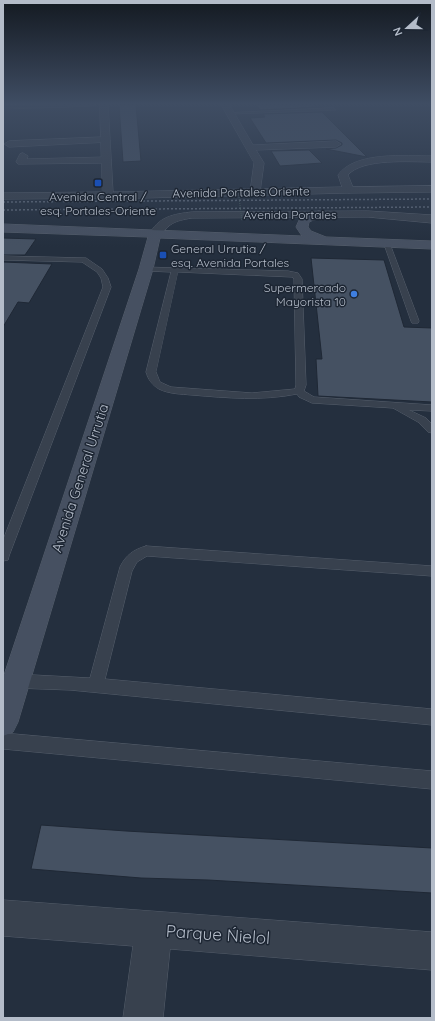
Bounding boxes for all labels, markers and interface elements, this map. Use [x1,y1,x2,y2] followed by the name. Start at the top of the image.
[387,8,427,48] north arrow
[390,25,406,38] text: N
[93,178,103,188] marker: Avenida Central / esq. Portales-Oriente
[172,183,310,201] street label: Avenida Portales Oriente
[40,189,156,218] place label: Avenida Central / esq. Portales-Oriente
[243,207,337,222] street label: Avenida Portales
[171,241,290,270] place label: General Urrutia / esq. Avenida Portales
[158,250,168,260] marker: General Urrutia / esq. Avenida Portales
[264,280,346,309] place label: Supermercado Mayorista 10
[349,289,359,299] marker: Supermercado Mayorista 10
[47,401,113,555] street label: Avenida General Urrutia
[165,920,271,948] street label: Parque Ńielol

